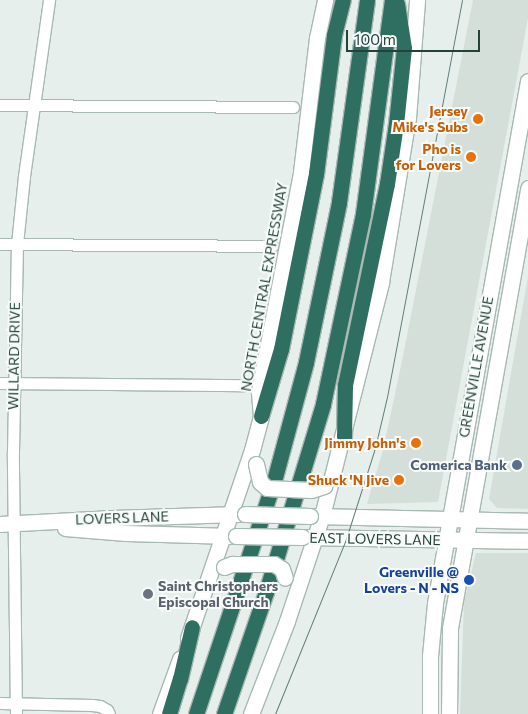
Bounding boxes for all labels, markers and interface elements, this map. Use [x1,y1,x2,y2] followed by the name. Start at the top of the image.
[348,20,482,52] scale bar
[354,30,396,48] text: 100 m
[392,103,468,136] place label: Jersey Mike's Subs
[472,113,484,125] marker: Jersey Mike's Subs
[396,141,461,174] place label: Pho is for Lovers
[465,151,477,163] marker: Pho is for Lovers
[237,181,291,393] street label: NORTH CENTRAL EXPRESSWAY
[455,295,497,439] street label: GREENVILLE AVENUE
[5,302,23,410] street label: WILLARD DRIVE
[324,435,406,451] place label: Jimmy John's
[410,437,422,449] marker: Jimmy John's
[410,457,507,473] place label: Comerica Bank
[511,459,523,471] marker: Comerica Bank
[308,472,389,488] place label: Shuck 'N Jive
[393,474,405,486] marker: Shuck 'N Jive
[75,508,169,528] street label: LOVERS LANE
[309,529,441,549] street label: EAST LOVERS LANE
[364,564,459,596] place label: Greenville @ Lovers - N - NS
[463,574,475,586] marker: Greenville @ Lovers - N - NS
[158,578,278,610] place label: Saint Christophers Episcopal Church
[142,588,154,600] marker: Saint Christophers Episcopal Church

